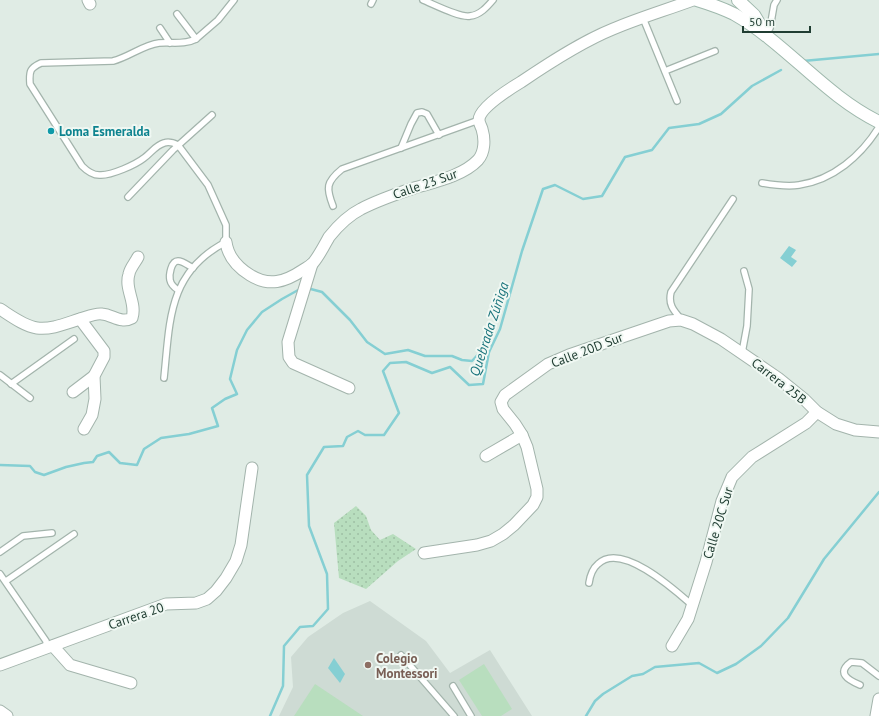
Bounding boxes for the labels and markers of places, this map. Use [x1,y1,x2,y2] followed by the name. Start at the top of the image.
[59,123,150,140] place label: Loma Esmeralda
[46,126,56,136] marker: Loma Esmeralda
[376,650,438,682] place label: Colegio Montessori
[363,660,373,670] marker: Colegio Montessori

